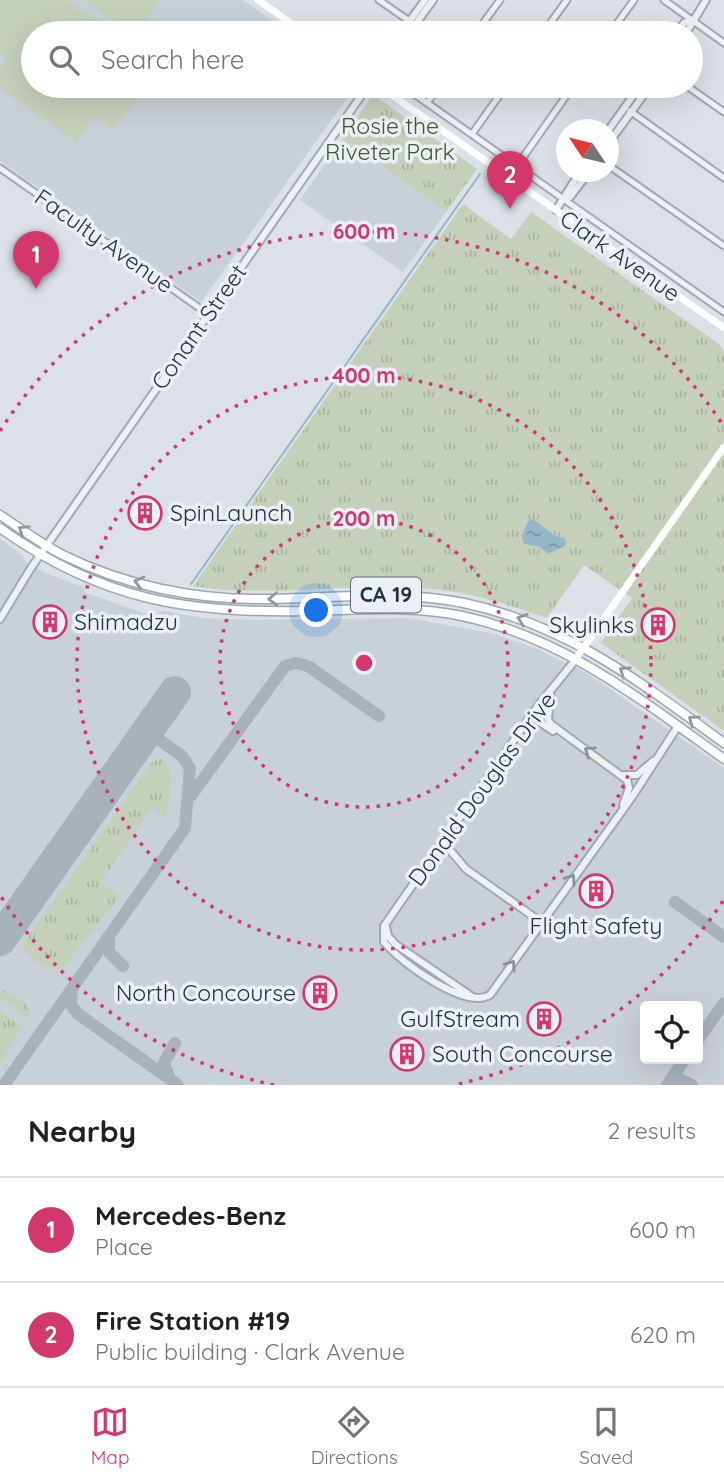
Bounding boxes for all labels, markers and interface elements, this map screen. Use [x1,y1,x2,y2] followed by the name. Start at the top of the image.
[21,21,703,98] search box
[45,41,83,79] icon: search
[101,43,245,76] text: Search here
[325,111,455,166] park label: Rosie the Riveter Park
[556,119,619,182] north arrow
[487,151,533,209] pin: 2
[29,182,179,299] street label: Faculty Avenue
[554,203,686,308] street label: Clark Avenue
[333,218,395,244] text: 600 m
[13,231,59,289] pin: 1
[145,258,253,395] street label: Conant Street
[332,362,396,388] text: 400 m
[126,494,164,532] building icon: SpinLaunch
[170,498,292,527] place label: SpinLaunch
[333,505,395,531] text: 200 m
[18,526,31,539] one-way arrow
[133,576,145,590] one-way arrow
[351,578,421,612] road number: CA 19
[267,591,278,607] one-way arrow
[299,593,333,627] your location
[31,603,69,641] building icon: Shimadzu
[639,606,677,644] building icon: Skylinks
[74,607,178,636] place label: Shimadzu
[549,610,634,639] place label: Skylinks
[516,613,529,627] one-way arrow
[352,651,376,675] centre of rings
[619,667,632,679] one-way arrow
[402,686,562,891] street label: Donald Douglas Drive
[688,716,701,728] one-way arrow
[584,747,597,759] one-way arrow
[577,872,615,910] building icon: Flight Safety
[563,874,576,887] one-way arrow
[530,911,662,940] place label: Flight Safety
[503,960,515,973] one-way arrow
[301,974,339,1012] building icon: North Concourse
[116,978,296,1007] place label: North Concourse
[525,1000,563,1038] building icon: GulfStream
[640,1001,703,1064] map controls
[640,1001,703,1064] button: locate
[400,1004,520,1033] place label: GulfStream
[388,1035,426,1073] building icon: South Concourse
[432,1039,613,1068] place label: South Concourse
[28,1112,136,1150] text: Nearby
[607,1116,696,1145] text: 2 results
[95,1199,286,1232] text: Mercedes-Benz
[47,1215,55,1244] text: 1
[629,1215,696,1244] text: 600 m
[95,1232,153,1261] text: Place
[95,1304,290,1337] text: Fire Station #19
[44,1320,58,1349] text: 2
[630,1320,696,1349] text: 620 m
[95,1337,405,1366] text: Public building · Clark Avenue
[91,1403,129,1469] tab: Map
[311,1403,398,1469] tab: Directions
[579,1403,633,1469] tab: Saved

